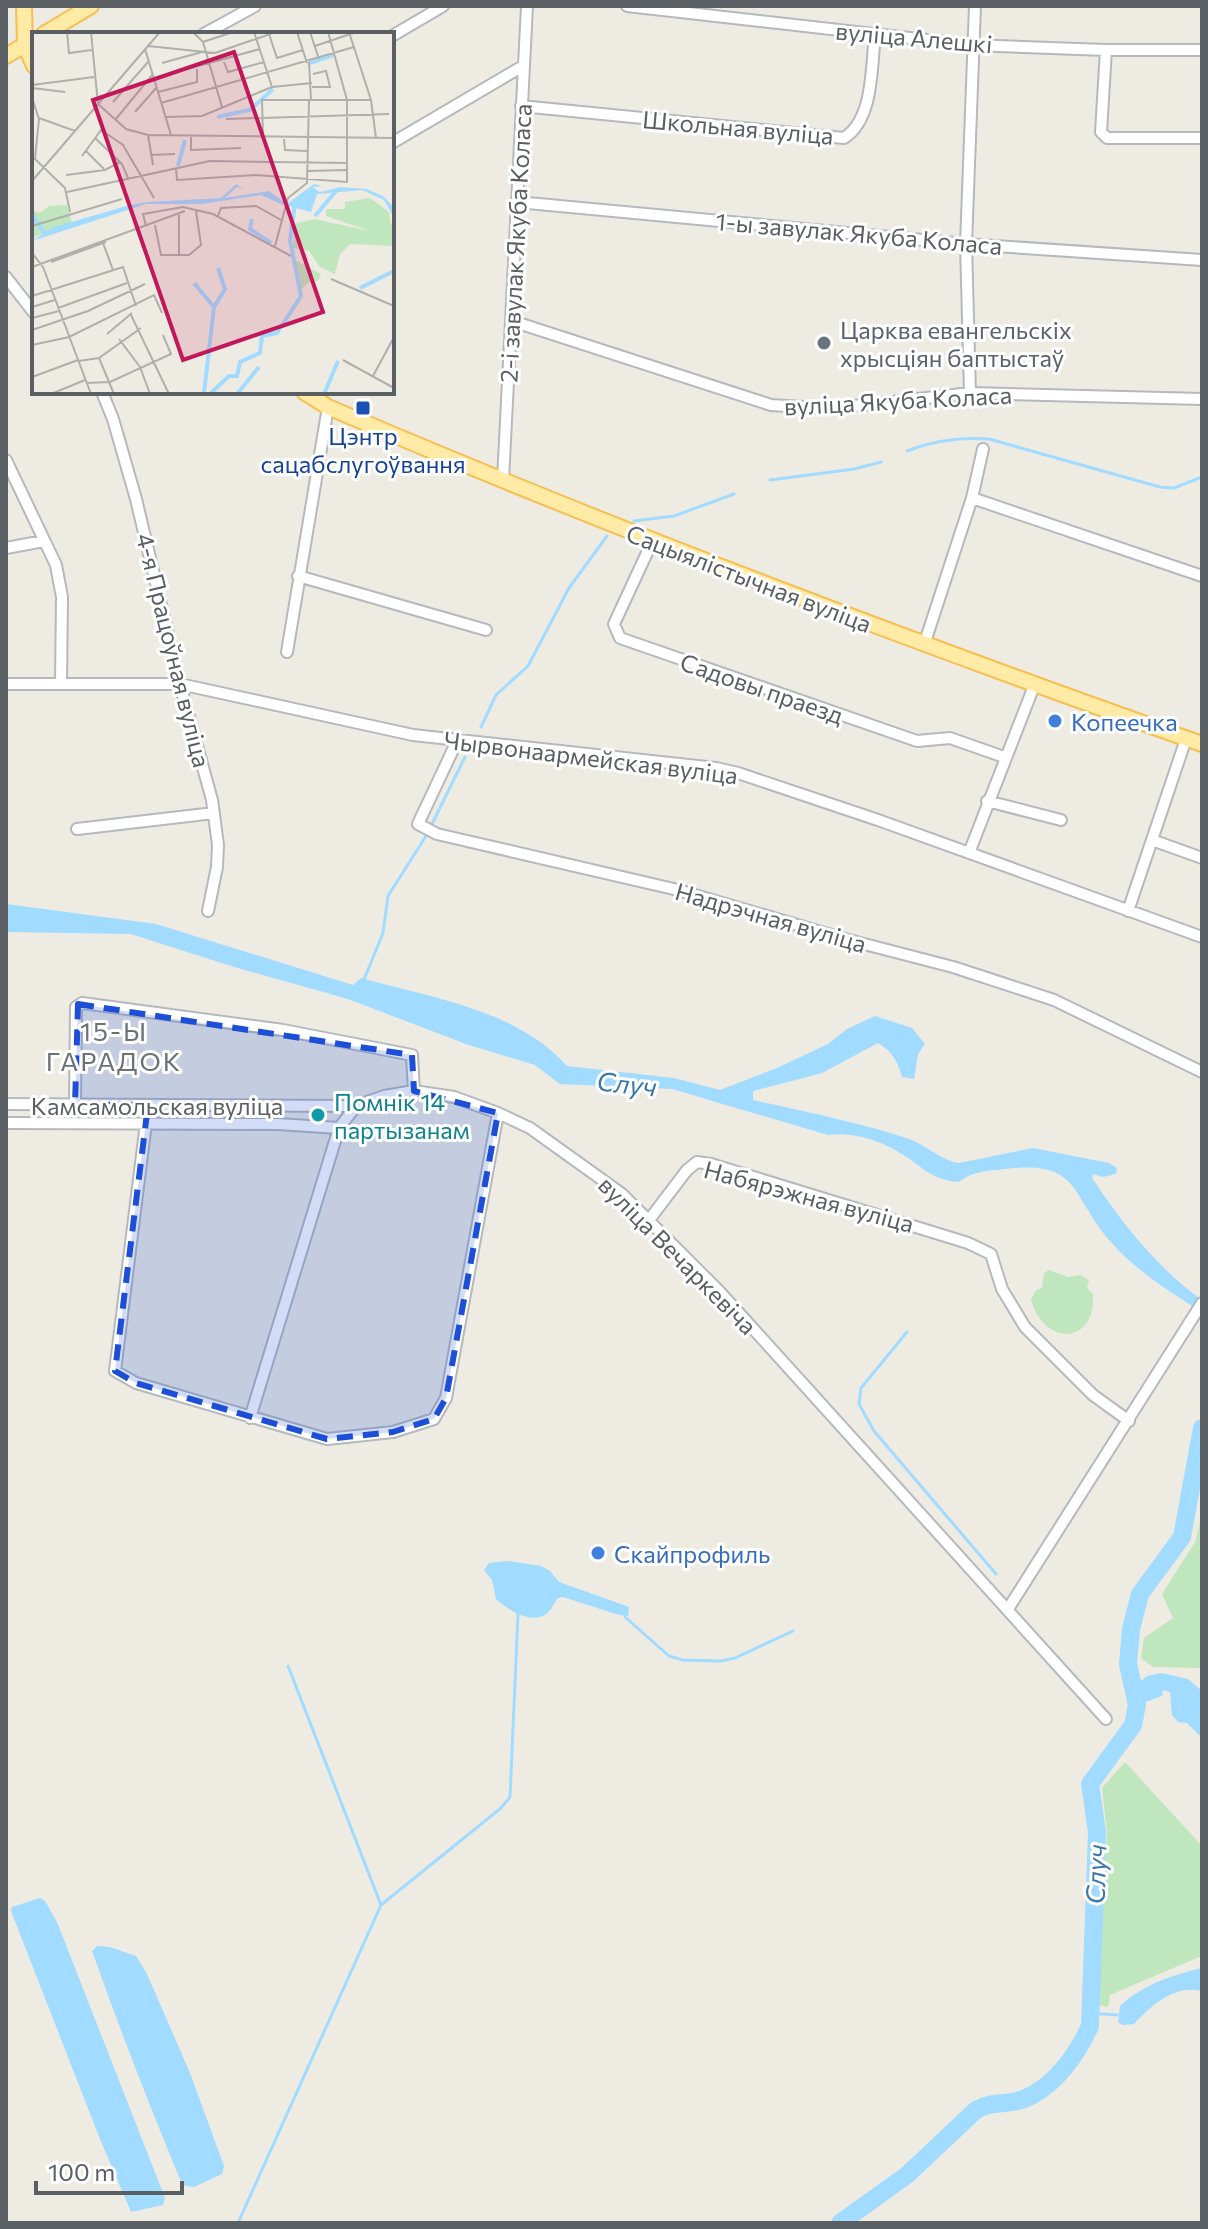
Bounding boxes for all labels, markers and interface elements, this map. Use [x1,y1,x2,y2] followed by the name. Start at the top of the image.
[834,16,994,58] street label: вуліца Алешкі
[32,32,394,394] inset map
[493,103,537,383] street label: 2-і завулак Якуба Коласа
[641,104,835,150] street label: Школьная вуліца
[715,206,1003,260] street label: 1-ы завулак Якуба Коласа
[840,315,1072,372] place label: Царква евангельскіх хрысціян баптыстаў
[815,334,833,352] marker: Царква евангельскіх хрысціян баптыстаў
[783,380,1013,420] street label: вуліца Якуба Коласа
[354,399,372,417] marker: Цэнтр сацабслугоўвання
[260,421,466,478] place label: Цэнтр сацабслугоўвання
[622,518,876,638] street label: Сацыялістычная вуліца
[131,530,217,770] street label: 4-я Працоўная вуліца
[677,647,847,729] street label: Садовы праезд
[1071,707,1178,736] place label: Копеечка
[1046,712,1064,730] marker: Копеечка
[442,725,740,789] street label: Чырвонаармейская вуліца
[672,876,870,958] street label: Надрэчная вуліца
[46,1015,182,1076] district label: 15-Ы ГАРАДОК
[595,1064,659,1102] water label: Случ
[334,1087,470,1144] place label: Помнік 14 партызанам
[31,1091,283,1120] street label: Камсамольская вуліца
[309,1106,327,1124] marker: Помнік 14 партызанам
[701,1154,917,1238] street label: Набярэжная вуліца
[593,1170,763,1340] street label: вуліца Вечаркевіча
[614,1539,770,1568] place label: Скайпрофиль
[589,1544,607,1562] marker: Скайпрофиль
[1078,1843,1112,1905] water label: Случ
[36,2145,182,2195] scale bar
[48,2157,115,2186] text: 100 m

